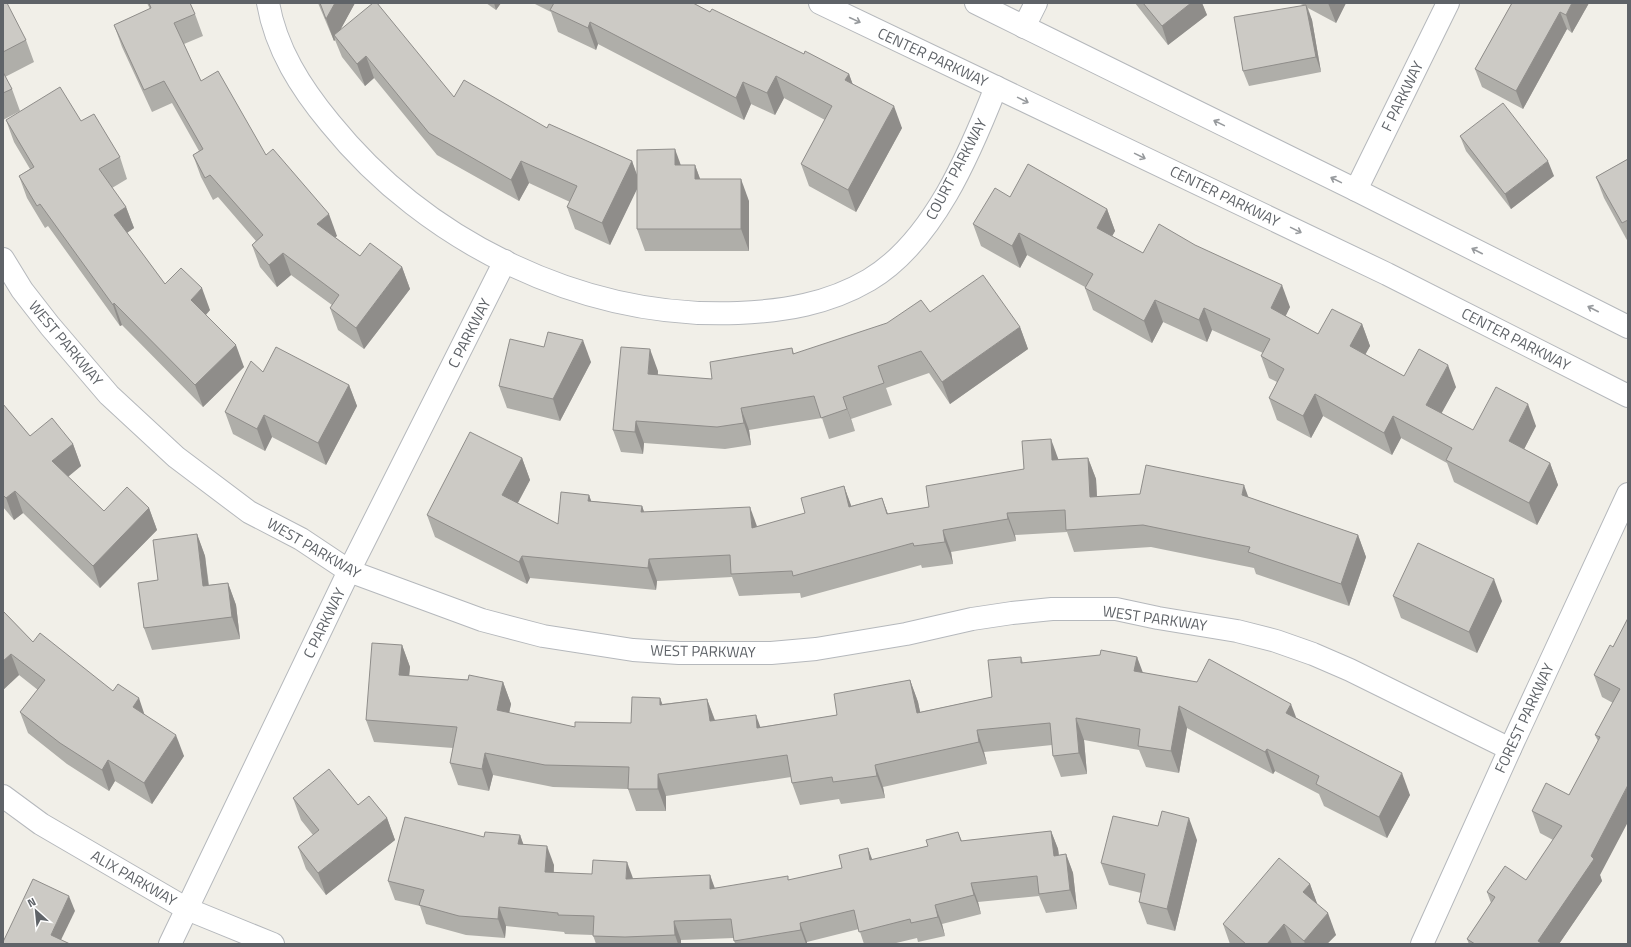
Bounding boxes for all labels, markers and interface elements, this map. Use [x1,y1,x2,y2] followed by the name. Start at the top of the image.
[849,17,861,24] one-way arrow
[874,21,992,93] street label: CENTER PARKWAY
[1375,57,1429,135] street label: F PARKWAY
[1017,97,1029,104] one-way arrow
[920,114,992,224] street label: COURT PARKWAY
[1213,118,1225,126] one-way arrow
[1134,153,1146,160] one-way arrow
[1166,159,1284,233] street label: CENTER PARKWAY
[1330,176,1342,183] one-way arrow
[1289,227,1301,234] one-way arrow
[1471,247,1483,254] one-way arrow
[442,294,496,372] street label: C PARKWAY
[23,295,109,391] street label: WEST PARKWAY
[1457,302,1575,376] street label: CENTER PARKWAY
[1587,305,1599,312] one-way arrow
[263,512,365,584] street label: WEST PARKWAY
[297,584,351,662] street label: C PARKWAY
[1101,599,1209,637] street label: WEST PARKWAY
[650,639,756,663] street label: WEST PARKWAY
[1488,659,1560,777] street label: FOREST PARKWAY
[87,844,181,912] street label: ALIX PARKWAY
[16,891,56,931] north arrow
[24,893,38,911] text: N

